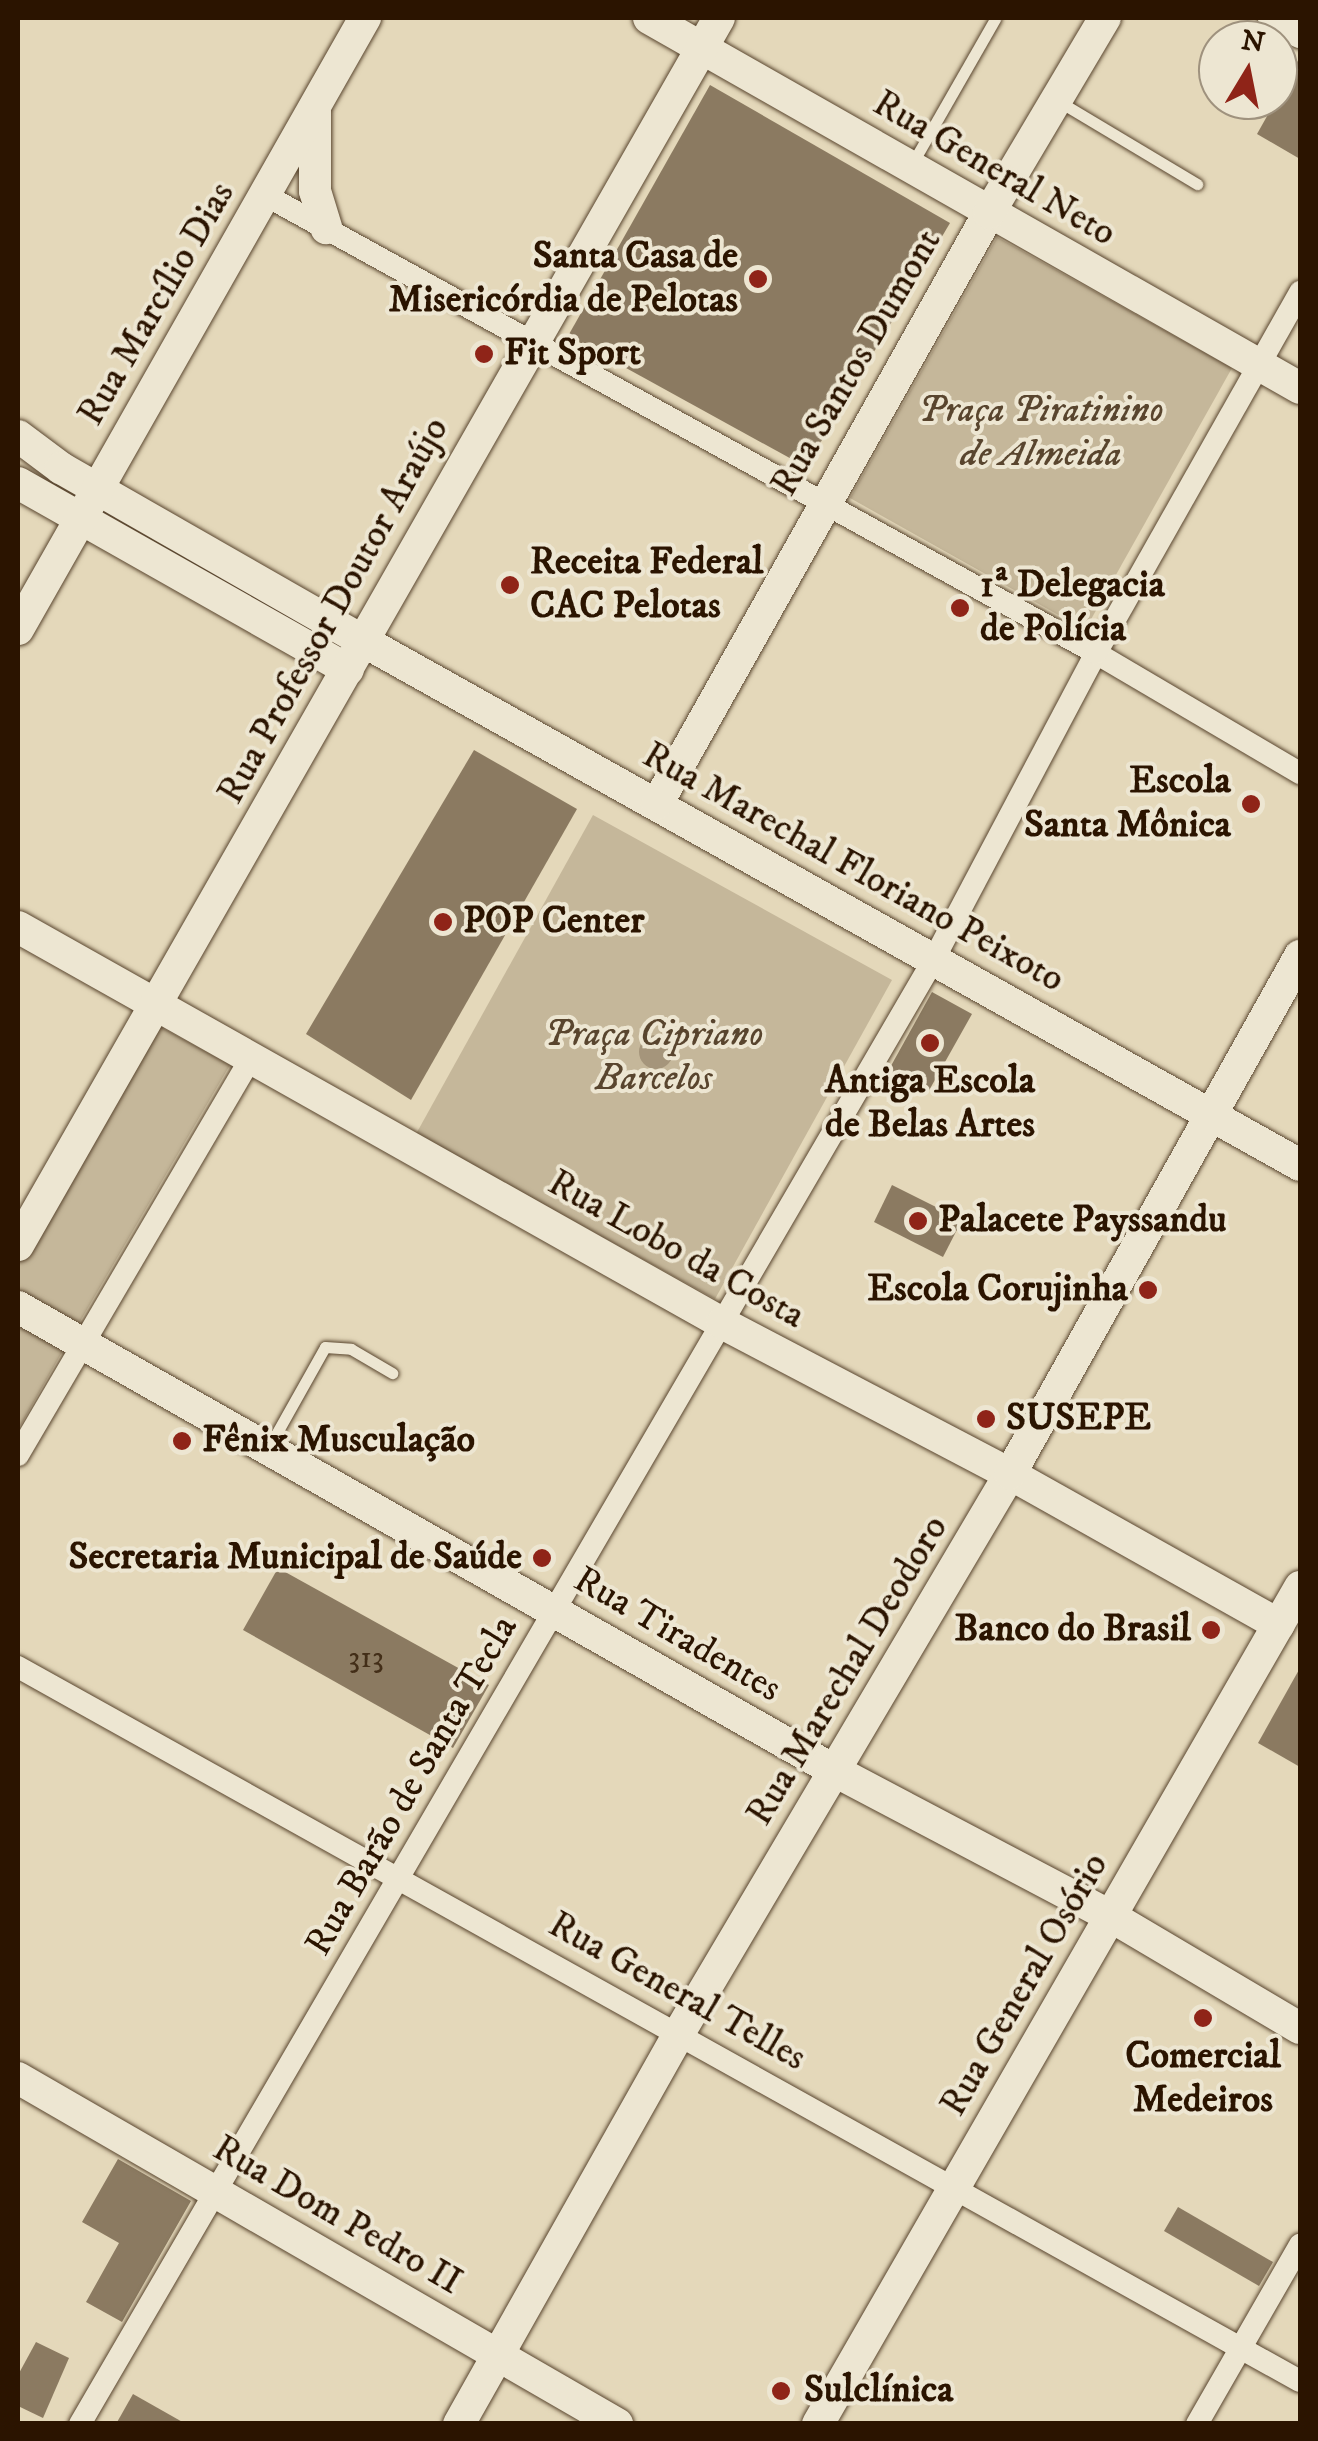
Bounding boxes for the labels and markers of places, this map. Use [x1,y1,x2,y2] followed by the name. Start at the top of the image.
[388,234,738,323] place label: Santa Casa de Misericórdia de Pelotas
[747,268,769,290] marker: Santa Casa de Misericórdia de Pelotas
[504,331,641,377] place label: Fit Sport
[473,343,495,365] marker: Fit Sport
[530,540,764,630] place label: Receita Federal CAC Pelotas
[980,563,1165,652] place label: 1ª Delegacia de Polícia
[499,574,521,596] marker: Receita Federal CAC Pelotas
[949,597,971,619] marker: 1ª Delegacia de Polícia
[1024,759,1231,848] place label: Escola Santa Mônica
[1240,793,1262,815] marker: Escola Santa Mônica
[463,899,644,945] place label: POP Center
[432,911,454,933] marker: POP Center
[919,1032,941,1054] marker: Antiga Escola de Belas Artes
[825,1059,1035,1148] place label: Antiga Escola de Belas Artes
[938,1198,1227,1244] place label: Palacete Payssandu
[907,1210,929,1232] marker: Palacete Payssandu
[867,1267,1128,1313] place label: Escola Corujinha
[1137,1279,1159,1301] marker: Escola Corujinha
[1006,1396,1151,1442] place label: SUSEPE
[975,1408,997,1430] marker: SUSEPE
[202,1418,475,1464] place label: Fênix Musculação
[171,1430,193,1452] marker: Fênix Musculação
[69,1535,522,1581] place label: Secretaria Municipal de Saúde
[531,1547,553,1569] marker: Secretaria Municipal de Saúde
[954,1607,1191,1653] place label: Banco do Brasil
[1200,1619,1222,1641] marker: Banco do Brasil
[1192,2007,1214,2029] marker: Comercial Medeiros
[1125,2034,1281,2124] place label: Comercial Medeiros
[804,2368,953,2414] place label: Sulclínica
[768,2378,794,2404] marker: Sulclínica

